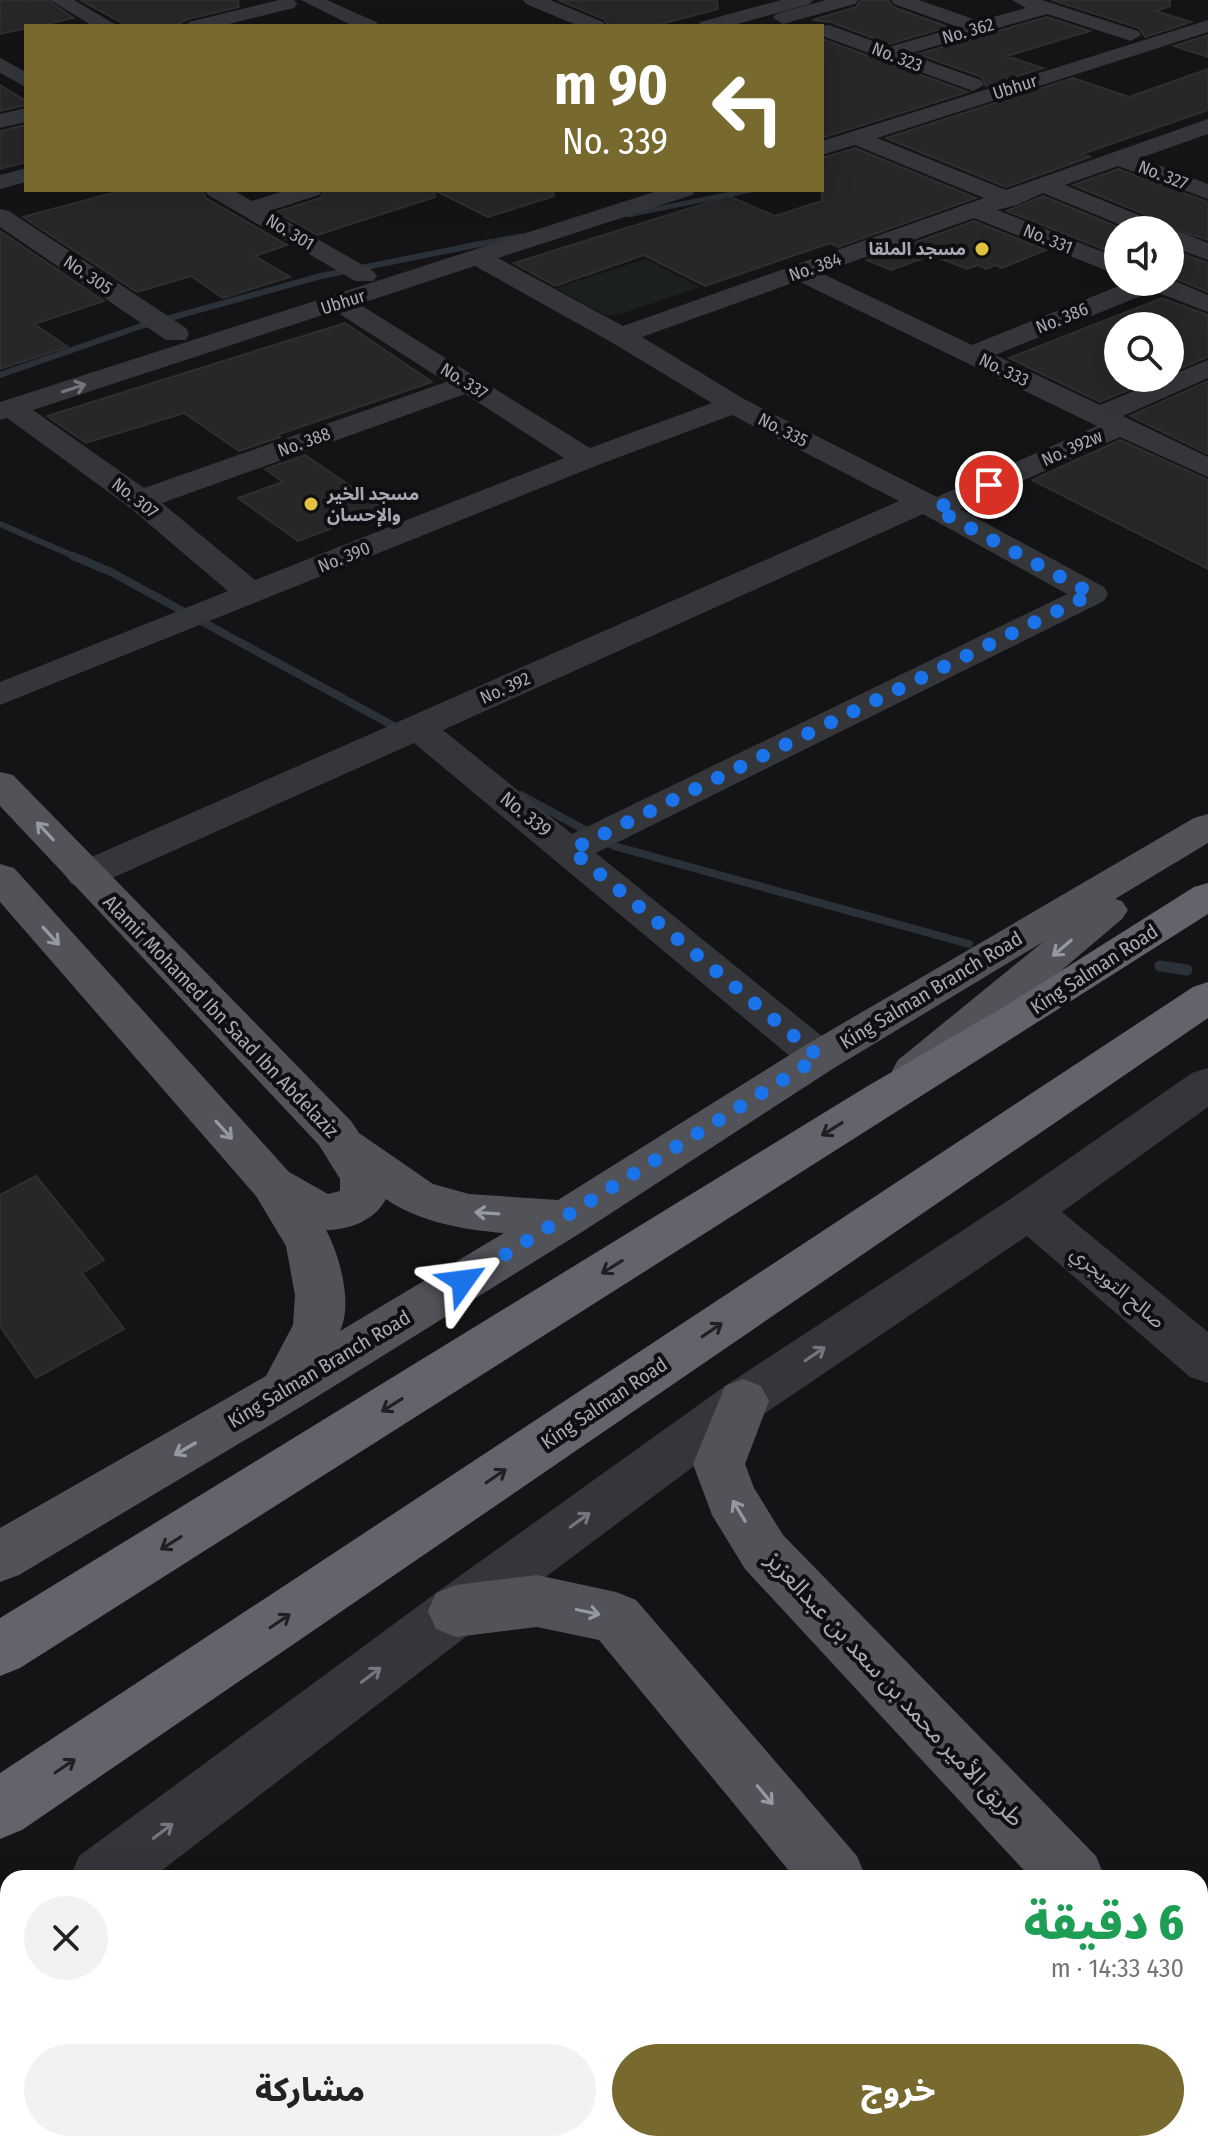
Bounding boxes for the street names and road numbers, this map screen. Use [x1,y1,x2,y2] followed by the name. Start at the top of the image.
[939,13,997,49] street label: No. 362
[869,37,925,77] street label: No. 323
[990,69,1041,104] street label: Ubhur
[1135,156,1191,194] street label: No. 327
[262,209,318,255] street label: No. 301
[1020,219,1076,259] street label: No. 331
[786,248,844,286] street label: No. 384
[59,251,117,299] street label: No. 305
[318,284,369,319] street label: Ubhur
[1033,298,1091,338] street label: No. 386
[976,349,1032,391] street label: No. 333
[436,358,492,404] street label: No. 337
[754,408,812,452] street label: No. 335
[275,422,333,462] street label: No. 388
[1038,425,1106,471] street label: No. 392w
[107,473,163,523] street label: No. 307
[315,537,373,577] street label: No. 390
[477,667,534,709] street label: No. 392
[496,786,556,842] street label: No. 339
[98,890,344,1142] street label: Alamir Mohamed Ibn Saad Ibn Abdelaziz
[1026,919,1162,1019] street label: King Salman Road
[836,926,1026,1054] street label: King Salman Branch Road
[1064,1241,1170,1336] street label: صالح التويجري
[224,1305,414,1433] street label: King Salman Branch Road
[536,1352,672,1454] street label: King Salman Road
[759,1545,1030,1833] street label: طريق الأمير محمد بن سعد بن عبدالعزيز

